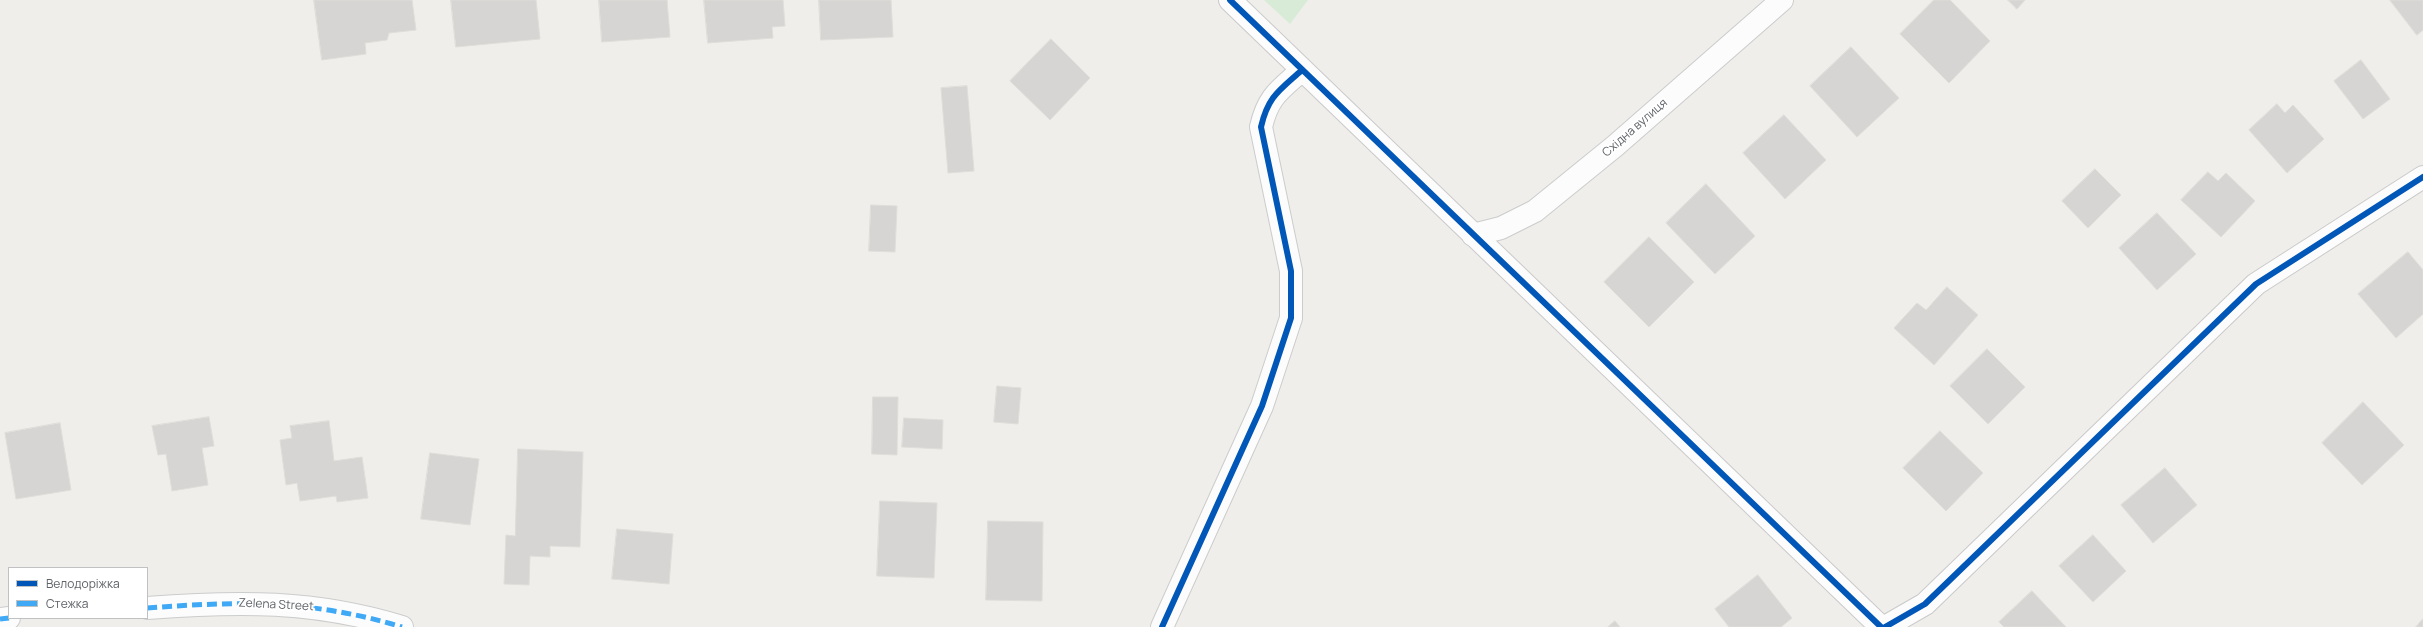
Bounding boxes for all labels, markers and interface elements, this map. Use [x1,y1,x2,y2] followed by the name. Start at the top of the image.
[1600,96,1670,160] street label: Східна вулиця
[8,567,148,619] legend
[46,575,120,592] text: Велодоріжка
[46,595,88,612] text: Стежка
[238,596,314,614] street label: Zelena Street

